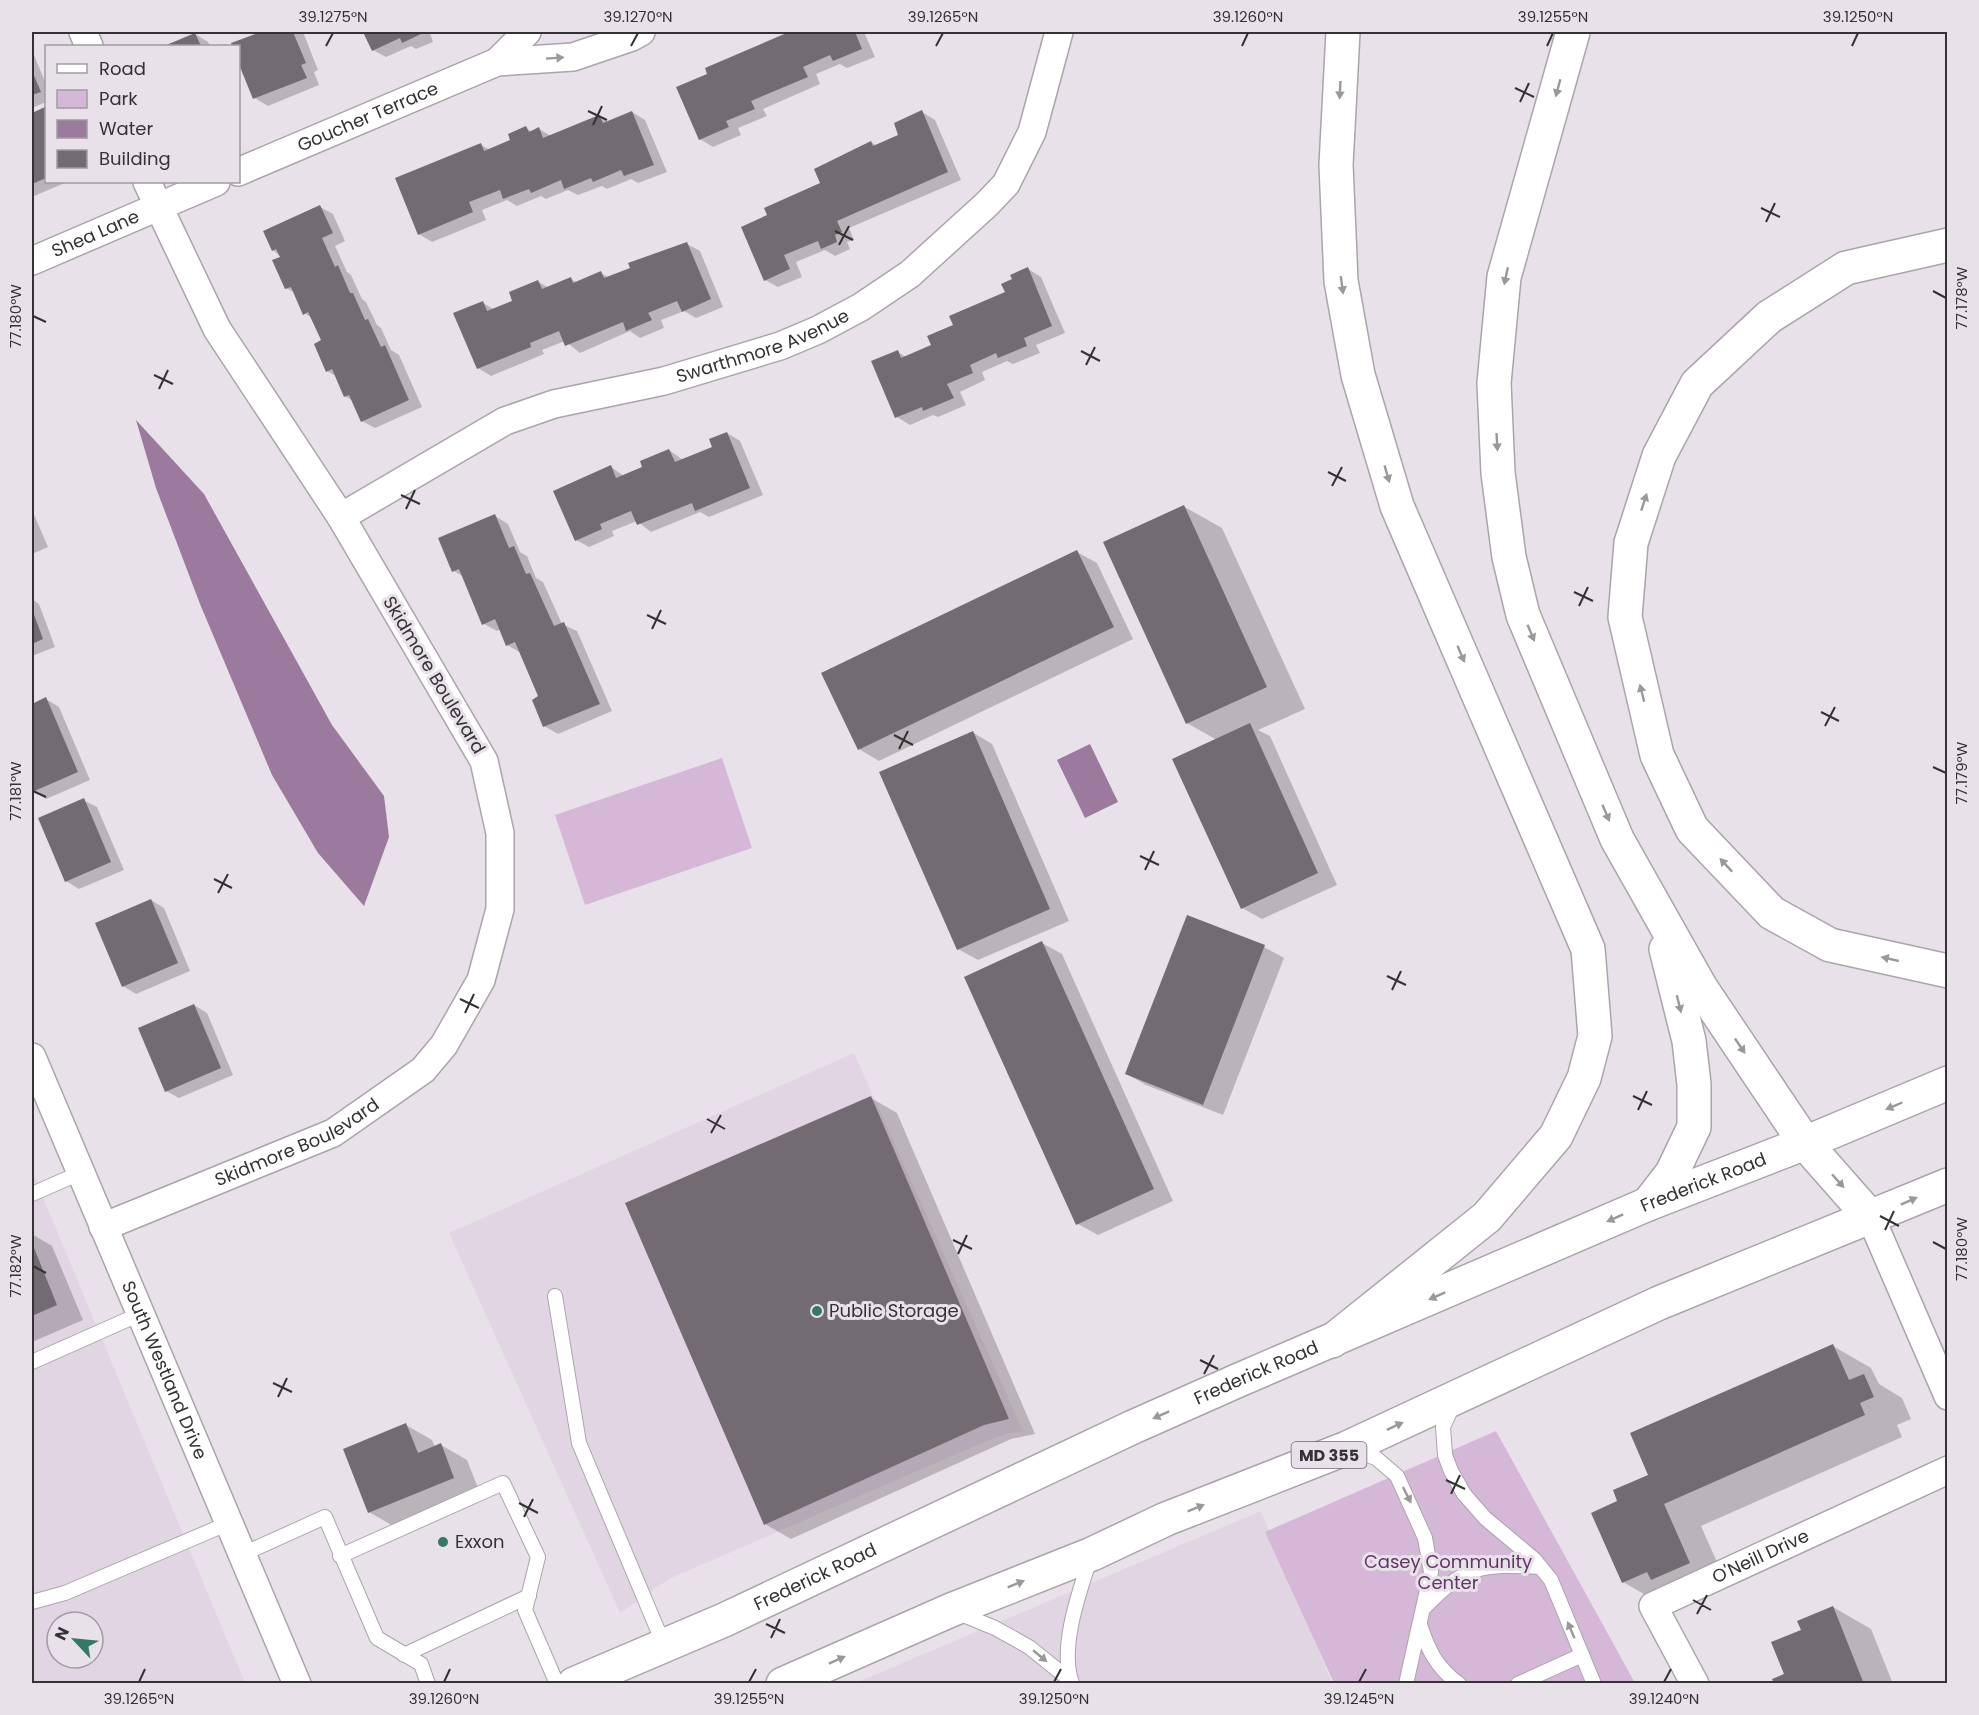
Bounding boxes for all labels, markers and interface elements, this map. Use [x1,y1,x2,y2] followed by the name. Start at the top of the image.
[298,6,368,27] text: 39.1275°N
[603,6,673,27] text: 39.1270°N
[908,6,978,27] text: 39.1265°N
[1213,6,1283,27] text: 39.1260°N
[1518,6,1588,27] text: 39.1255°N
[1823,6,1893,27] text: 39.1250°N
[45,45,240,183] legend
[545,53,564,63] one-way arrow
[99,56,146,81] text: Road
[293,75,442,157] street label: Goucher Terrace
[1553,79,1563,97] one-way arrow
[1335,80,1344,99] one-way arrow
[99,86,138,111] text: Park
[99,116,153,141] text: Water
[99,146,171,171] text: Building
[48,204,143,263] street label: Shea Lane
[1951,266,1972,329] text: 77.178°W
[1500,267,1510,285] one-way arrow
[1337,275,1346,294] one-way arrow
[5,284,26,348] text: 77.180°W
[673,303,853,389] street label: Swarthmore Avenue
[1492,432,1501,451] one-way arrow
[1383,465,1392,483] one-way arrow
[1640,493,1650,511] one-way arrow
[377,591,491,758] street label: Skidmore Boulevard
[1526,624,1536,642] one-way arrow
[1456,646,1466,664] one-way arrow
[1636,684,1646,702] one-way arrow
[1951,741,1972,804] text: 77.179°W
[5,761,26,821] text: 77.181°W
[1601,804,1611,822] one-way arrow
[1720,858,1733,873] one-way arrow
[1881,954,1900,963] one-way arrow
[1675,995,1685,1013] one-way arrow
[1734,1038,1745,1054] one-way arrow
[211,1092,384,1192] street label: Skidmore Boulevard
[1884,1101,1902,1111] one-way arrow
[1636,1146,1770,1218] street label: Frederick Road
[1831,1173,1845,1188] one-way arrow
[1901,1196,1919,1206] one-way arrow
[1606,1213,1624,1223] one-way arrow
[1951,1217,1972,1281] text: 77.180°W
[5,1234,26,1298] text: 77.182°W
[116,1277,214,1463] street label: South Westland Drive
[1427,1291,1445,1301] one-way arrow
[829,1298,959,1323] place label: Public Storage
[810,1304,824,1318] marker: Public Storage
[1190,1334,1322,1410] street label: Frederick Road
[1153,1410,1170,1419] one-way arrow
[1387,1421,1404,1430] one-way arrow
[1292,1442,1366,1468] road number: MD 355
[1401,1486,1411,1504] one-way arrow
[1187,1502,1205,1512] one-way arrow
[1708,1523,1813,1589] street label: O'Neill Drive
[455,1529,505,1554] place label: Exxon
[436,1535,450,1549] marker: Exxon
[749,1537,881,1616] street label: Frederick Road
[1364,1549,1532,1595] park label: Casey Community Center
[1008,1579,1026,1589] one-way arrow
[45,1610,105,1670] north arrow
[1566,1620,1576,1638] one-way arrow
[49,1623,75,1644] text: N
[1032,1649,1048,1662] one-way arrow
[828,1655,846,1665] one-way arrow
[104,1688,174,1709] text: 39.1265°N
[409,1688,479,1709] text: 39.1260°N
[714,1688,784,1709] text: 39.1255°N
[1019,1688,1089,1709] text: 39.1250°N
[1324,1688,1394,1709] text: 39.1245°N
[1629,1688,1699,1709] text: 39.1240°N

